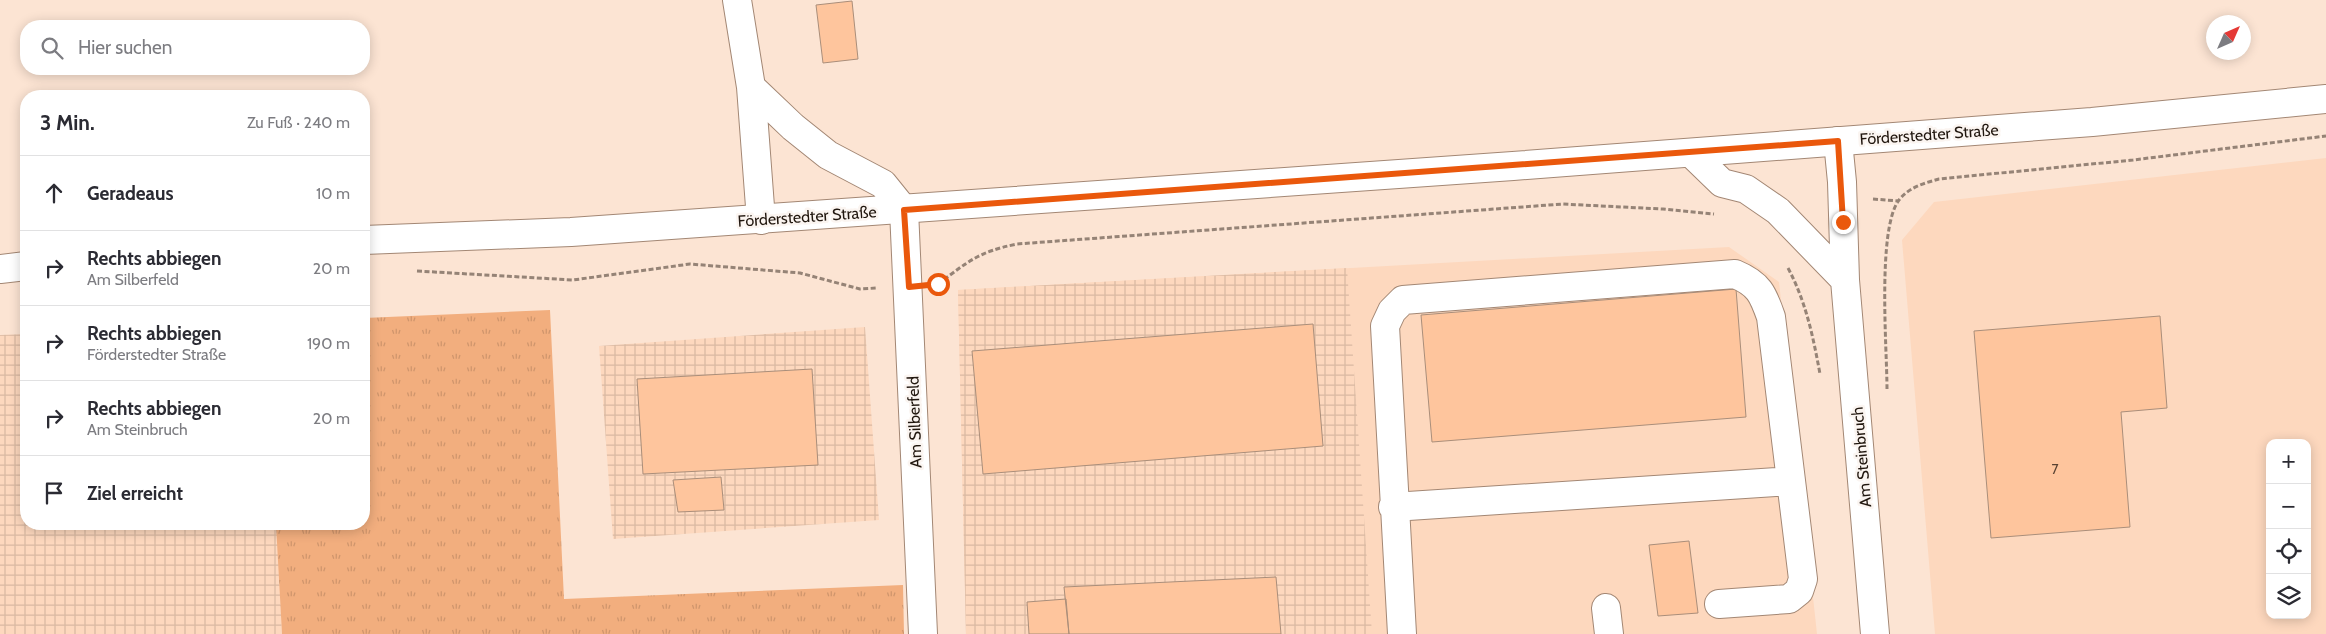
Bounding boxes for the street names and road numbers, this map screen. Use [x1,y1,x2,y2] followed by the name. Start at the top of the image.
[1859,120,1999,149] street label: Förderstedter Straße
[737,202,877,231] street label: Förderstedter Straße
[903,376,926,468] street label: Am Silberfeld
[1848,406,1875,508] street label: Am Steinbruch

